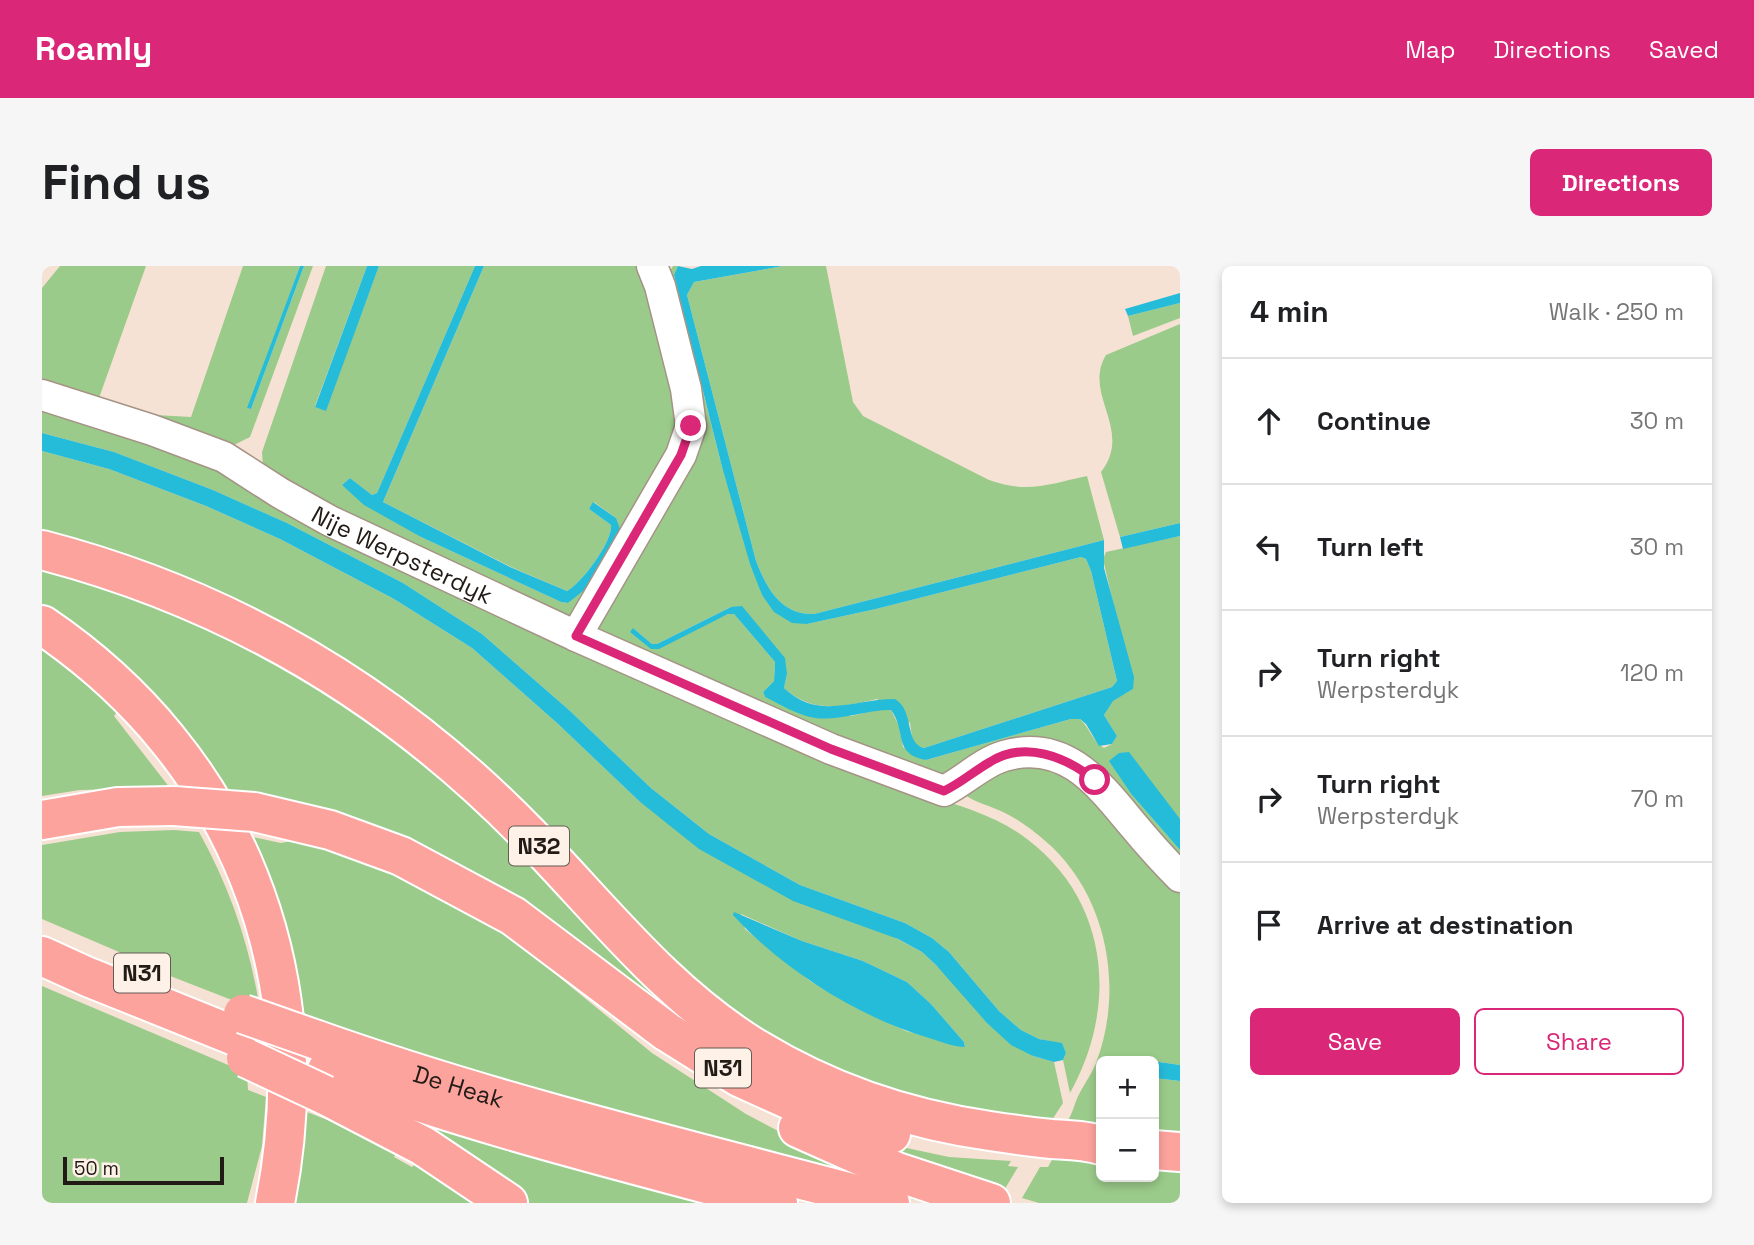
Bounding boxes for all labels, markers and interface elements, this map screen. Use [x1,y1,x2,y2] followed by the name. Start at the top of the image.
[35,28,152,70] text: Roamly
[1405,34,1455,65] text: Map
[1493,34,1611,65] text: Directions
[1649,34,1719,65] text: Saved
[1530,149,1712,216] button: Directions
[42,151,211,213] text: Find us
[1250,292,1329,331] text: 4 min
[1549,297,1684,327] text: Walk · 250 m
[1250,402,1288,440] icon: ahead
[1317,404,1431,438] text: Continue
[1630,406,1684,436] text: 30 m
[675,410,706,441] route end
[306,498,498,610] street label: Nije Werpsterdyk
[1250,528,1288,566] icon: left
[1317,530,1424,564] text: Turn left
[1630,532,1684,562] text: 30 m
[1317,641,1441,675] text: Turn right
[1250,654,1288,692] icon: right
[1620,658,1684,688] text: 120 m
[1317,675,1459,705] text: Werpsterdyk
[1079,764,1110,795] route start
[1317,767,1441,801] text: Turn right
[1250,780,1288,818] icon: right
[1631,784,1684,814] text: 70 m
[1317,801,1459,831] text: Werpsterdyk
[509,826,569,866] road number: N32
[1250,906,1288,944] icon: arrive
[1317,908,1574,942] text: Arrive at destination
[114,954,170,992] road number: N31
[1250,1008,1460,1075] button: Save
[1474,1008,1684,1075] button: Share
[695,1048,751,1088] road number: N31
[1096,1056,1159,1182] map controls
[1096,1056,1159,1119] button: +
[410,1058,508,1114] street label: De Heak
[1096,1119,1159,1182] button: −
[63,1154,224,1186] scale bar
[74,1156,119,1181] text: 50 m

